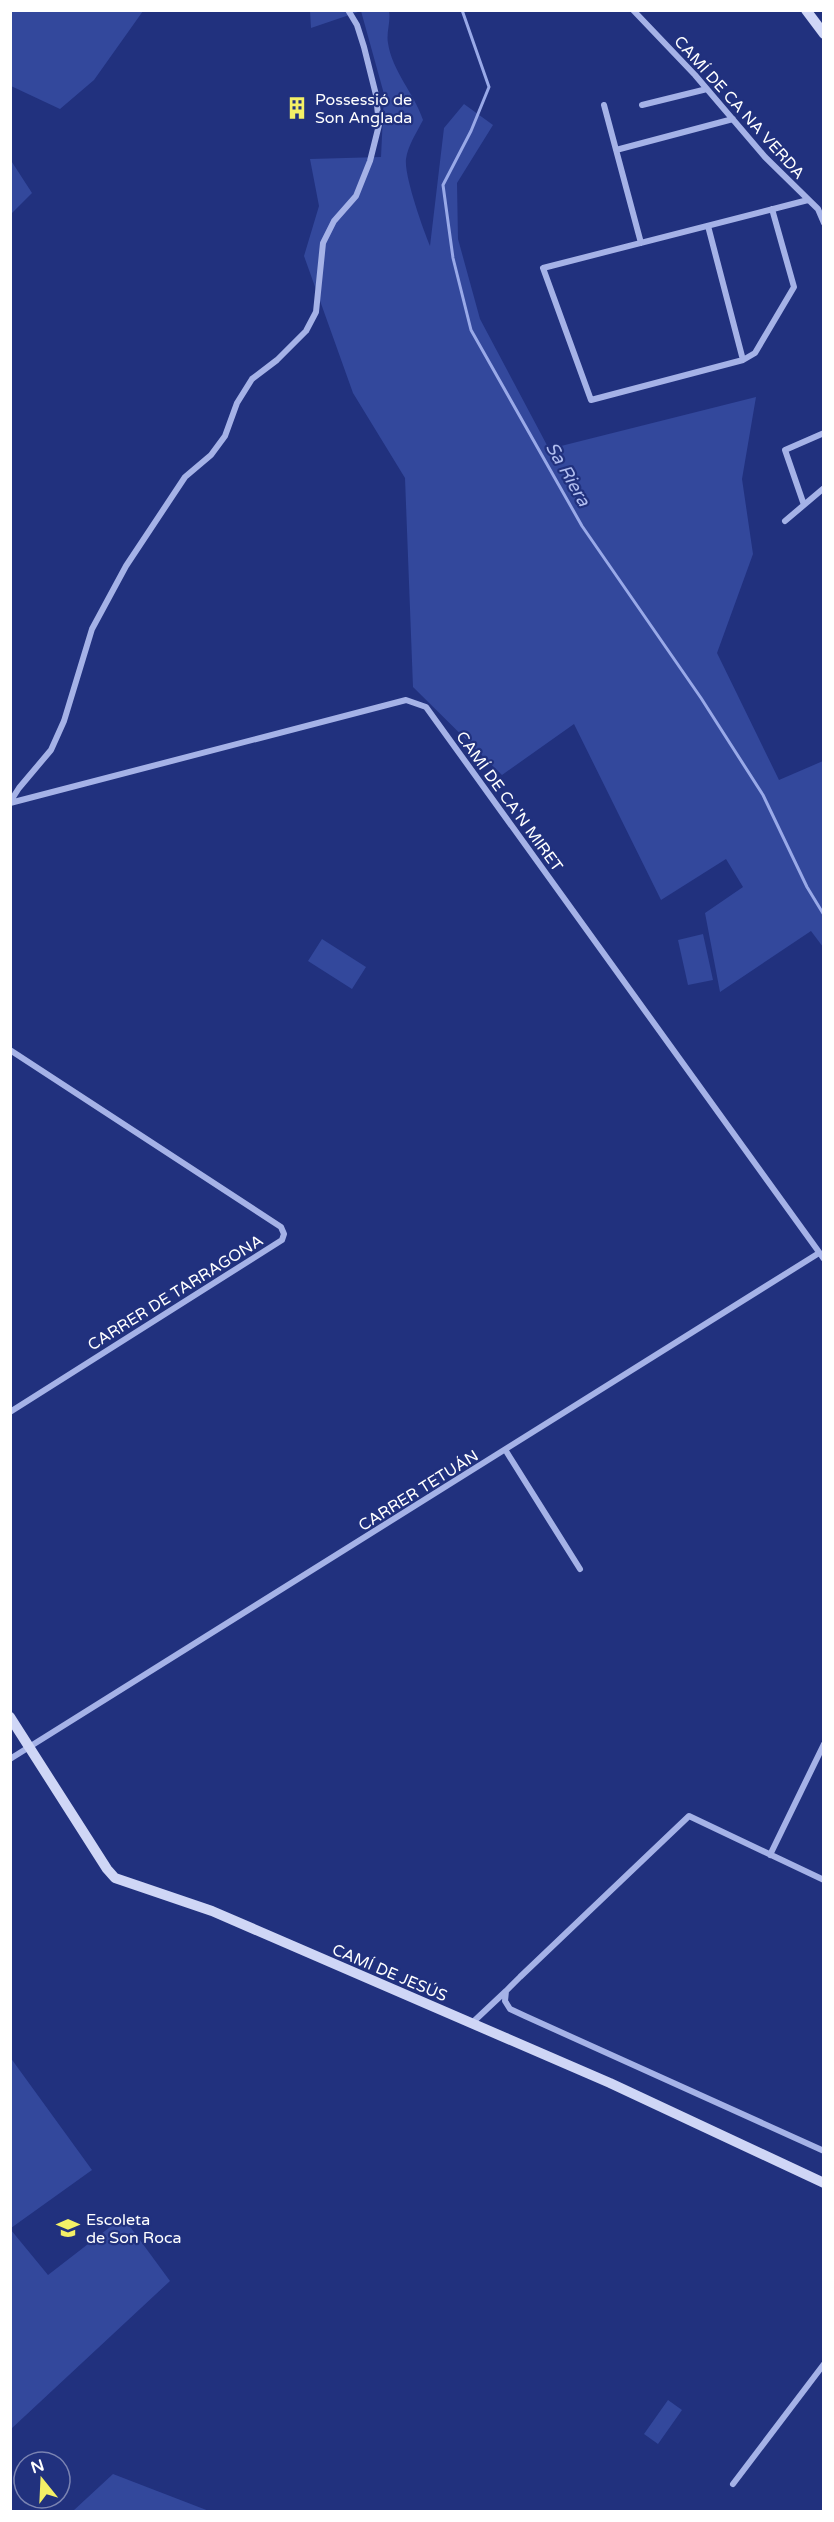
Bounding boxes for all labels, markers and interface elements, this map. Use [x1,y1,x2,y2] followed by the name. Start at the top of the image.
[670,32,809,184] street label: CAMÍ DE CA NA VERDA
[315,90,412,128] place label: Possessió de Son Anglada
[284,95,310,121] building icon: Possessió de Son Anglada
[541,438,596,511] water label: Sa Riera
[452,728,567,876] street label: CAMÍ DE CA'N MIRET
[84,1231,267,1355] street label: CARRER DE TARRAGONA
[355,1446,482,1536] street label: CARRER TETUÁN
[329,1940,450,2006] street label: CAMÍ DE JESÚS
[86,2210,181,2248] place label: Escoleta de Son Roca
[55,2215,81,2241] school or university icon: Escoleta de Son Roca
[12,2450,72,2510] north arrow
[28,2455,47,2478] text: N

